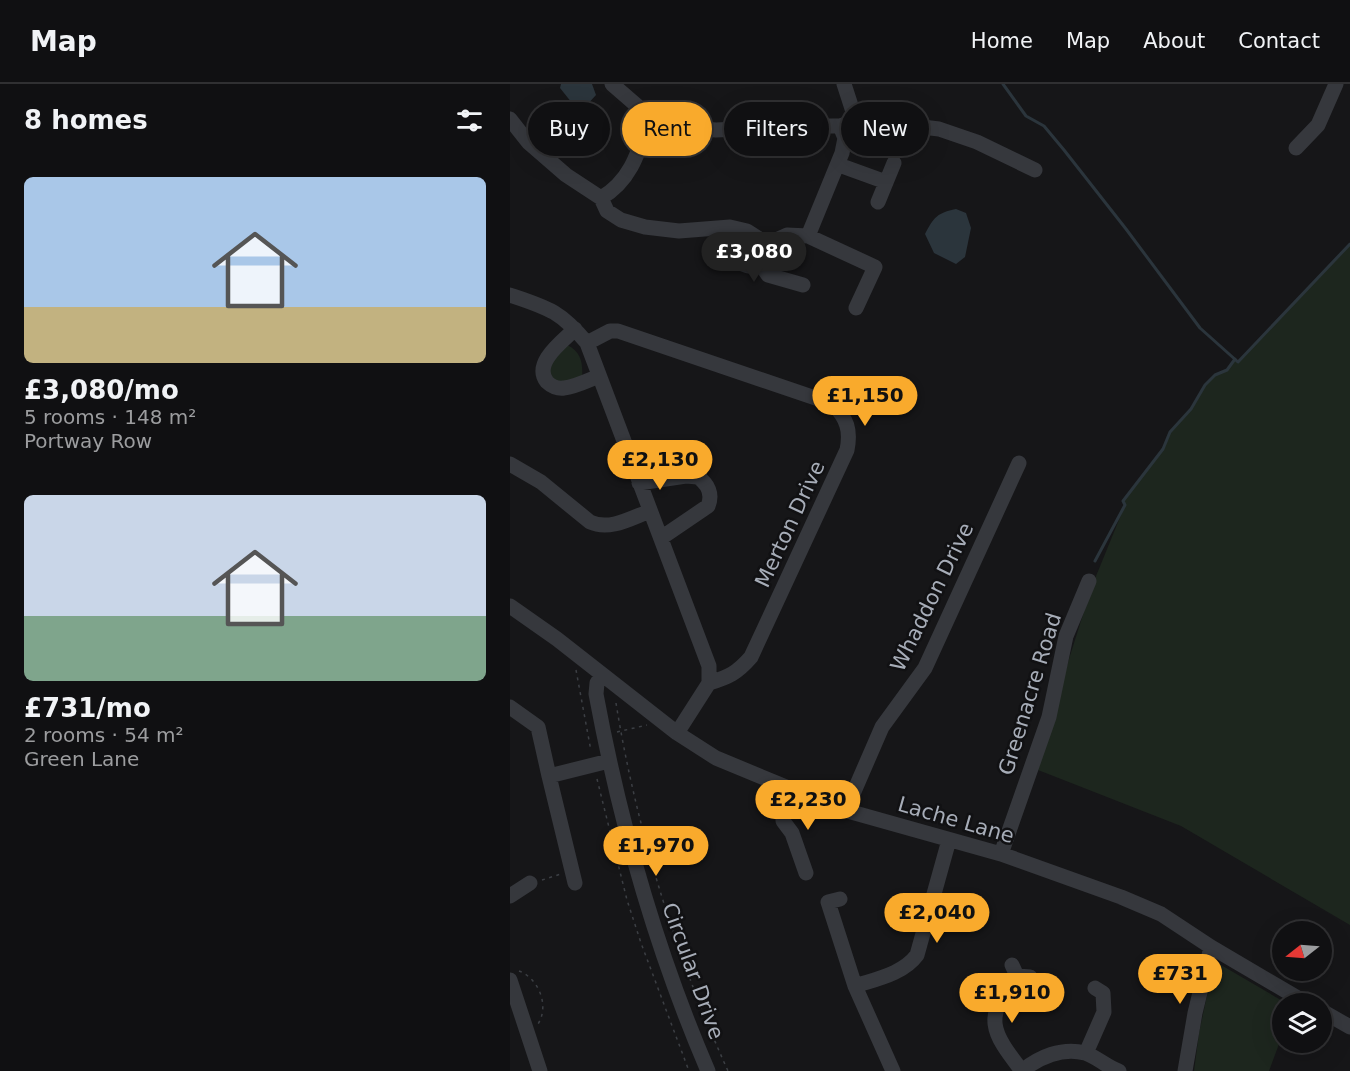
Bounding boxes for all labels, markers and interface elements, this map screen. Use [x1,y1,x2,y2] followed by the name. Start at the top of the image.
[30,25,97,58] text: Map
[971,29,1033,53] text: Home
[1066,29,1110,53] text: Map
[1143,29,1205,53] text: About
[1238,29,1320,53] text: Contact
[528,102,610,156] chip: Buy
[622,102,712,156] chip: Rent
[724,102,829,156] chip: Filters
[841,102,929,156] chip: New
[453,104,486,137] icon: filters
[24,105,148,135] text: 8 homes
[201,216,309,324] icon: home
[705,232,803,283] pin: £3,080
[715,239,793,263] text: £3,080
[24,375,179,405] text: £3,080/mo
[816,376,914,427] pin: £1,150
[826,383,904,407] text: £1,150
[24,405,196,429] text: 5 rooms · 148 m²
[24,429,152,453] text: Portway Row
[611,440,709,491] pin: £2,130
[621,447,699,471] text: £2,130
[750,457,830,591] street label: Merton Drive
[886,519,978,675] street label: Whaddon Drive
[201,534,309,642] icon: home
[994,610,1066,778] street label: Greenacre Road
[24,693,151,723] text: £731/mo
[24,723,184,747] text: 2 rooms · 54 m²
[24,747,139,771] text: Green Lane
[759,780,857,831] pin: £2,230
[769,787,847,811] text: £2,230
[895,792,1017,848] street label: Lache Lane
[607,826,705,877] pin: £1,970
[617,833,695,857] text: £1,970
[888,893,986,944] pin: £2,040
[657,899,729,1043] street label: Circular Drive
[898,900,976,924] text: £2,040
[1272,921,1332,981] north arrow
[1272,921,1332,1053] map controls
[1144,954,1216,1005] pin: £731
[1152,961,1208,985] text: £731
[963,973,1061,1024] pin: £1,910
[973,980,1051,1004] text: £1,910
[1272,993,1332,1053] button: layers

